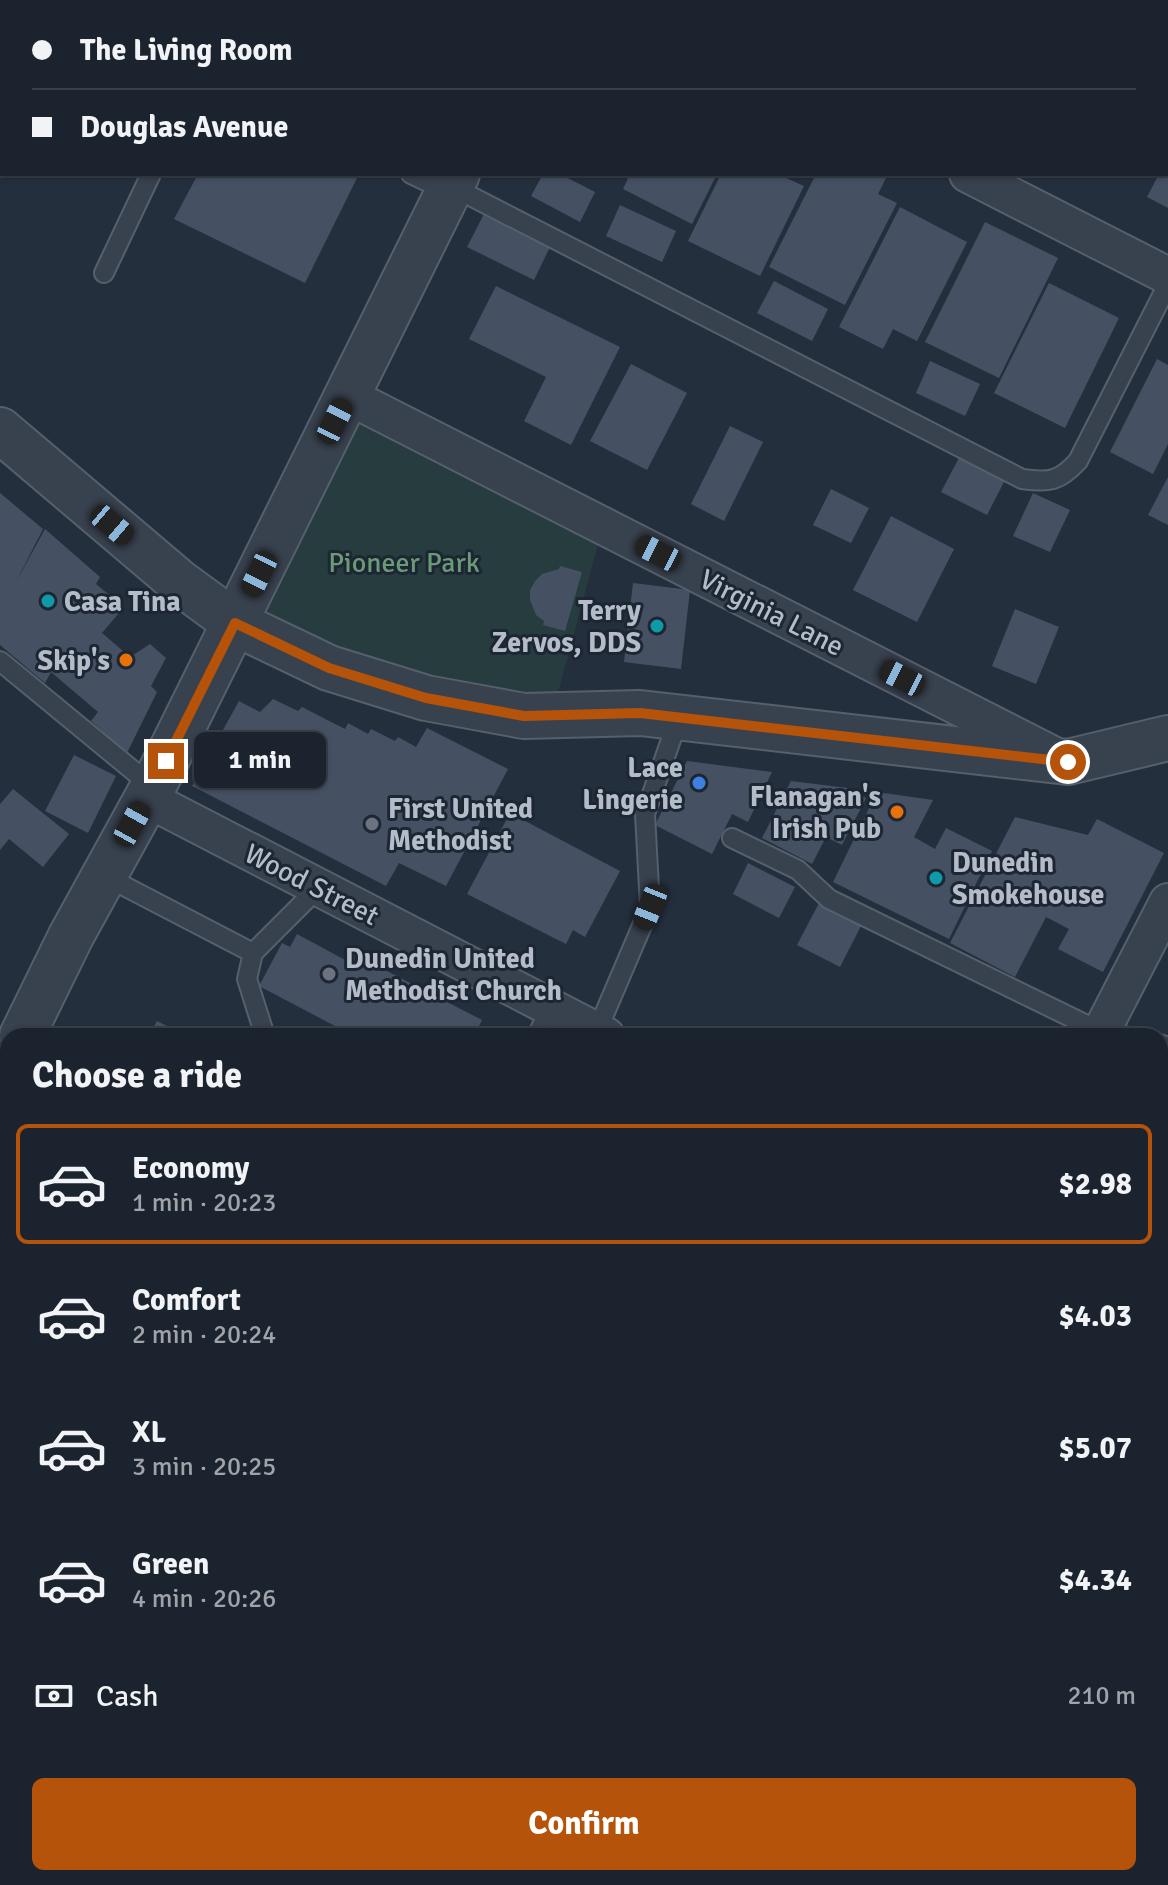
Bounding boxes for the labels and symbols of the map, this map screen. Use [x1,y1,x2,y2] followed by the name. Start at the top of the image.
[314,394,356,448] car
[86,500,138,550] car
[631,531,685,575] car
[328,546,480,580] park label: Pioneer Park
[238,547,280,601] car
[694,562,849,664] street label: Virginia Lane
[64,585,181,619] place label: Casa Tina
[39,592,57,610] marker: Casa Tina
[491,594,641,660] place label: Terry Zervos, DDS
[648,617,666,635] marker: Terry Zervos, DDS
[38,644,110,678] place label: Skip's
[117,651,135,669] marker: Skip's
[875,656,929,700] car
[194,733,326,789] callout: 1 min
[148,743,184,779] route end
[1050,744,1086,780] route start
[582,751,683,817] place label: Lace Lingerie
[690,774,708,792] marker: Lace Lingerie
[750,780,881,846] place label: Flanagan's Irish Pub
[388,792,533,858] place label: First United Methodist
[110,797,154,851] car
[888,803,906,821] marker: Flanagan's Irish Pub
[363,815,381,833] marker: First United Methodist
[239,837,384,933] street label: Wood Street
[952,846,1104,912] place label: Dunedin Smokehouse
[927,869,945,887] marker: Dunedin Smokehouse
[630,880,670,934] car
[345,942,562,1008] place label: Dunedin United Methodist Church
[320,965,338,983] marker: Dunedin United Methodist Church

